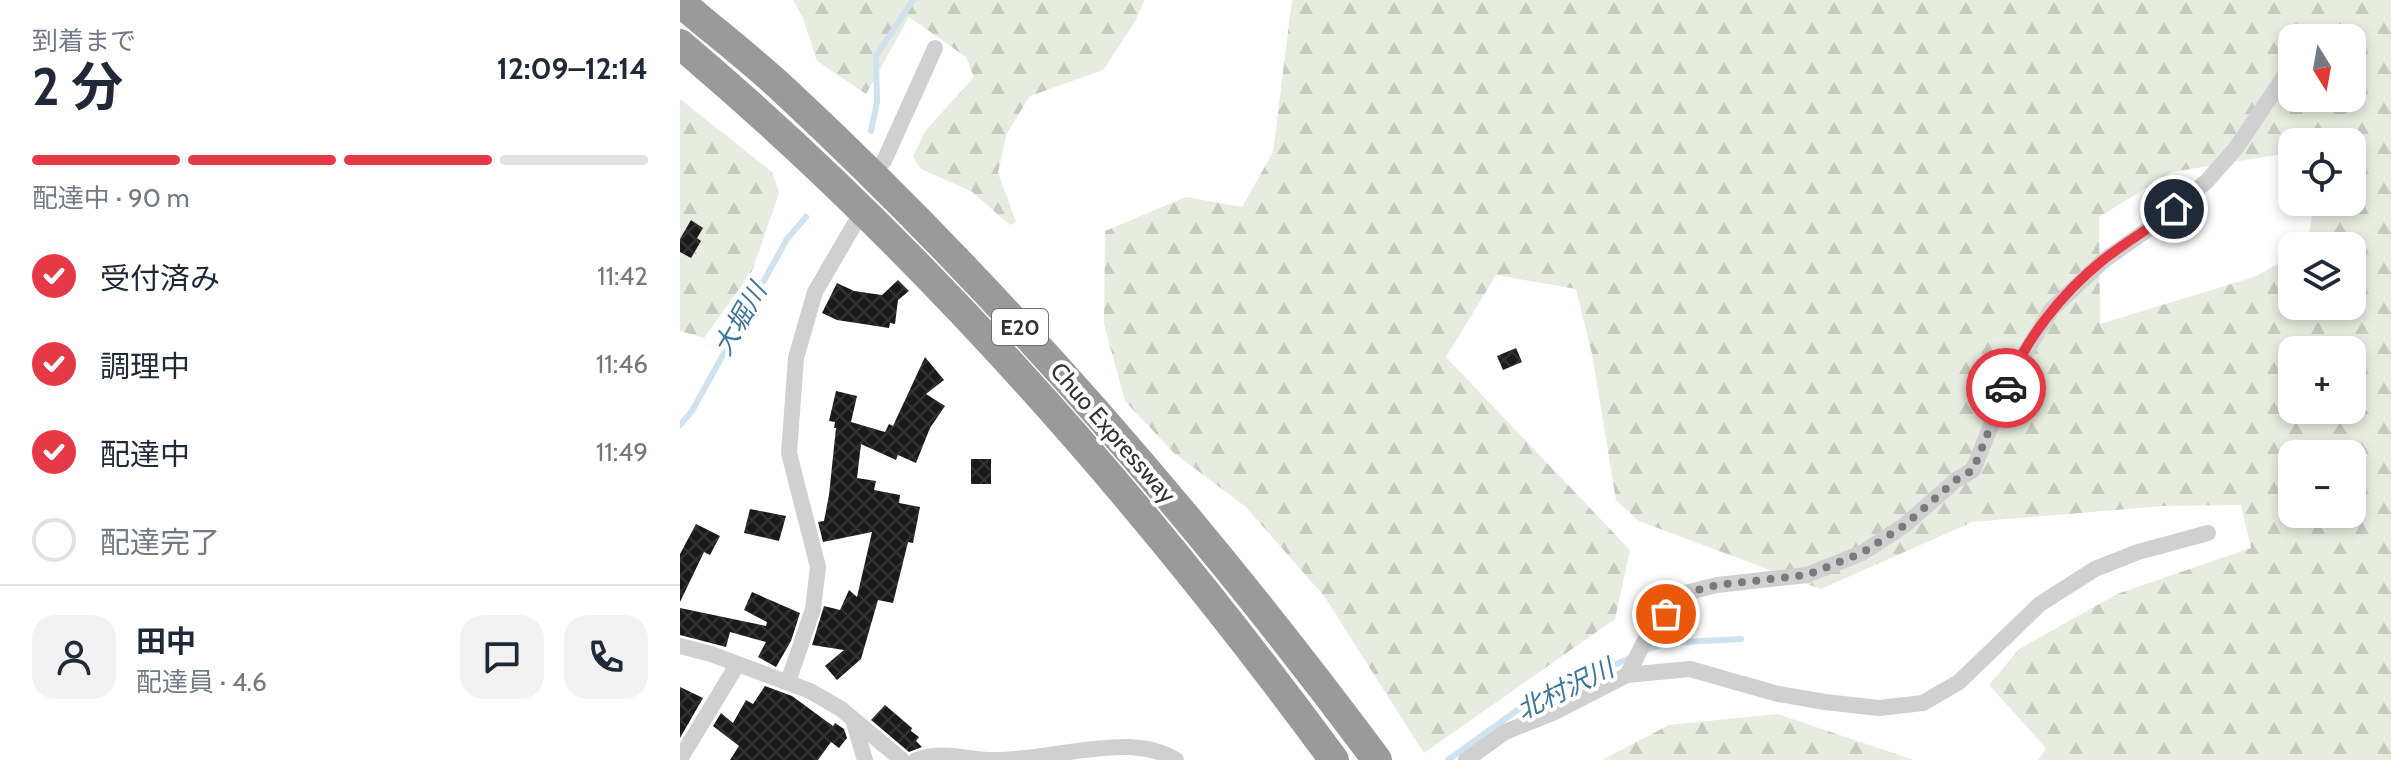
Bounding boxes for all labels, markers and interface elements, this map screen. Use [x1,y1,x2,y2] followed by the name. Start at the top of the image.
[2278,24,2366,112] north arrow
[2278,24,2366,528] map controls
[32,25,136,57] text: 到着まで
[497,50,648,87] text: 12:09–12:14
[32,55,123,118] text: 2 分
[2278,128,2366,216] button: locate
[2140,175,2208,243] pin
[32,182,189,214] text: 配達中 · 90 m
[2152,187,2196,231] icon: home
[2278,232,2366,320] button: layers
[32,254,76,298] icon: check
[100,260,220,297] text: 受付済み
[597,260,648,292] text: 11:42
[707,275,775,361] water label: 大堀川
[992,309,1048,345] road number: E20
[2278,336,2366,424] button: +
[32,342,76,386] icon: check
[100,348,190,385] text: 調理中
[596,348,648,380] text: 11:46
[1966,348,2046,428] courier
[1044,356,1182,509] street label: Chuo Expressway
[1984,366,2028,410] icon: car
[32,430,76,474] icon: check
[100,436,190,473] text: 配達中
[596,436,648,468] text: 11:49
[2278,440,2366,528] button: −
[100,524,220,561] text: 配達完了
[1632,580,1700,648] pin
[1644,592,1688,636] icon: bag
[32,615,116,699] button: person
[460,615,544,699] button: chat
[564,615,648,699] button: phone
[136,623,196,660] text: 田中
[1511,651,1621,726] water label: 北村沢川
[136,666,267,698] text: 配達員 · 4.6

